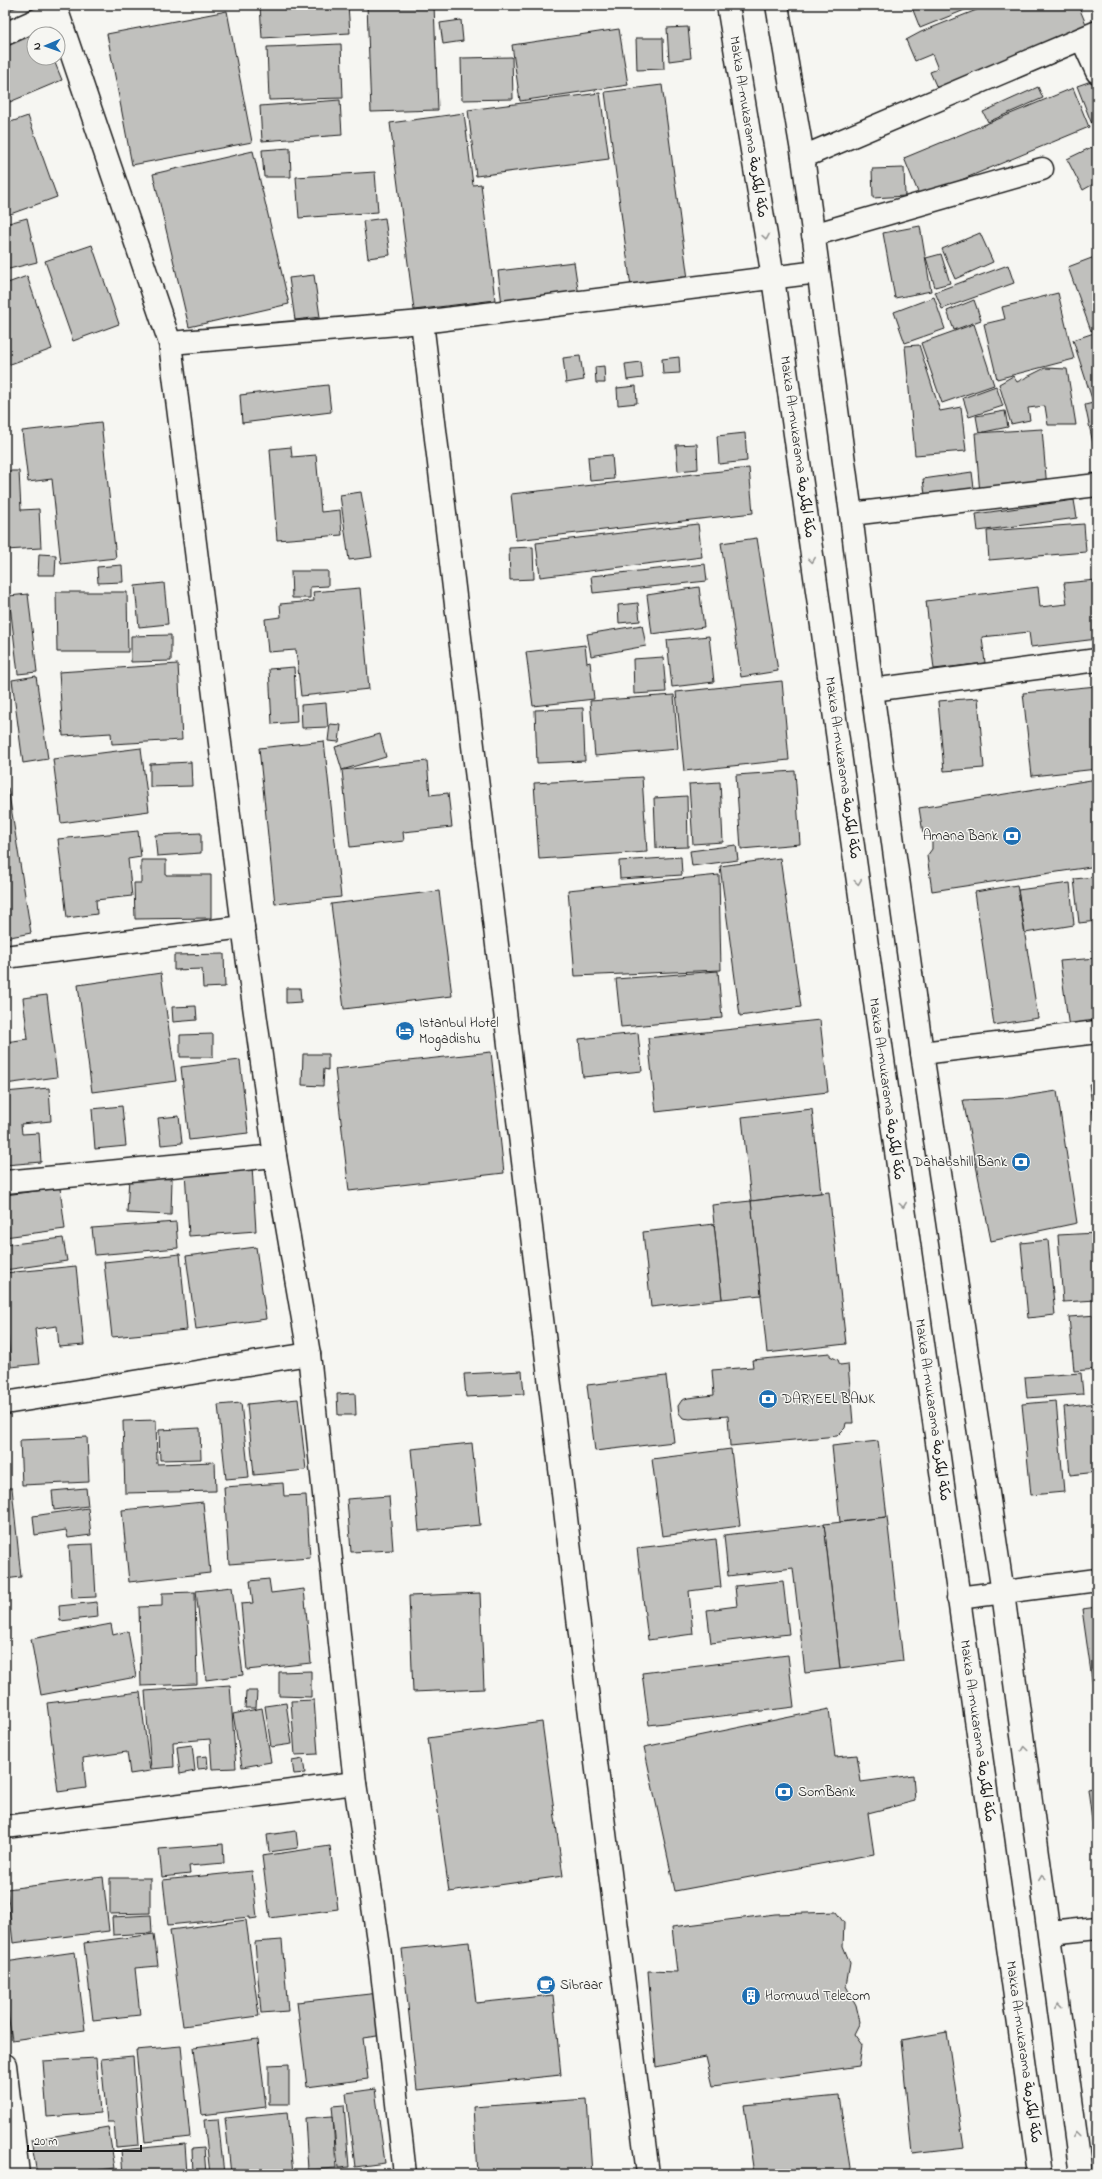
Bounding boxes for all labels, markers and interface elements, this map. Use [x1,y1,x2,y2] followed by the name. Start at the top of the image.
[26,26,66,66] north arrow
[723,35,773,219] street label: Makka Al-mukarama مكة المكرمة
[29,42,45,50] text: N
[761,234,770,240] one-way arrow
[774,355,820,539] street label: Makka Al-mukarama مكة المكرمة
[808,556,817,563] one-way arrow
[819,676,865,860] street label: Makka Al-mukarama مكة المكرمة
[1001,825,1023,847] bank icon: Amana Bank
[923,826,999,847] place label: Amana Bank
[853,879,862,885] one-way arrow
[863,997,909,1181] street label: Makka Al-mukarama مكة المكرمة
[419,1013,499,1051] place label: Istanbul Hotel Mogadishu
[394,1020,416,1042] hotel icon: Istanbul Hotel Mogadishu
[1010,1151,1032,1173] bank icon: Dahabshill Bank
[912,1152,1008,1173] place label: Dahabshill Bank
[898,1202,907,1208] one-way arrow
[909,1318,955,1502] street label: Makka Al-mukarama مكة المكرمة
[757,1388,779,1410] bank icon: DARYEEL BANK
[781,1389,875,1410] place label: DARYEEL BANK
[954,1639,1000,1823] street label: Makka Al-mukarama مكة المكرمة
[1020,1746,1029,1752] one-way arrow
[773,1781,795,1803] bank icon: SomBank
[798,1782,856,1803] place label: SomBank
[1038,1874,1047,1881] one-way arrow
[1000,1960,1046,2144] street label: Makka Al-mukarama مكة المكرمة
[535,1974,557,1996] cafe icon: Sibraar
[560,1975,603,1996] place label: Sibraar
[740,1985,762,2007] building icon: Hormuud Telecom
[765,1986,870,2007] place label: Hormuud Telecom
[1055,2003,1064,2009] one-way arrow
[28,2127,141,2153] scale bar
[1072,2132,1081,2138] one-way arrow
[34,2133,57,2151] text: 20 m

